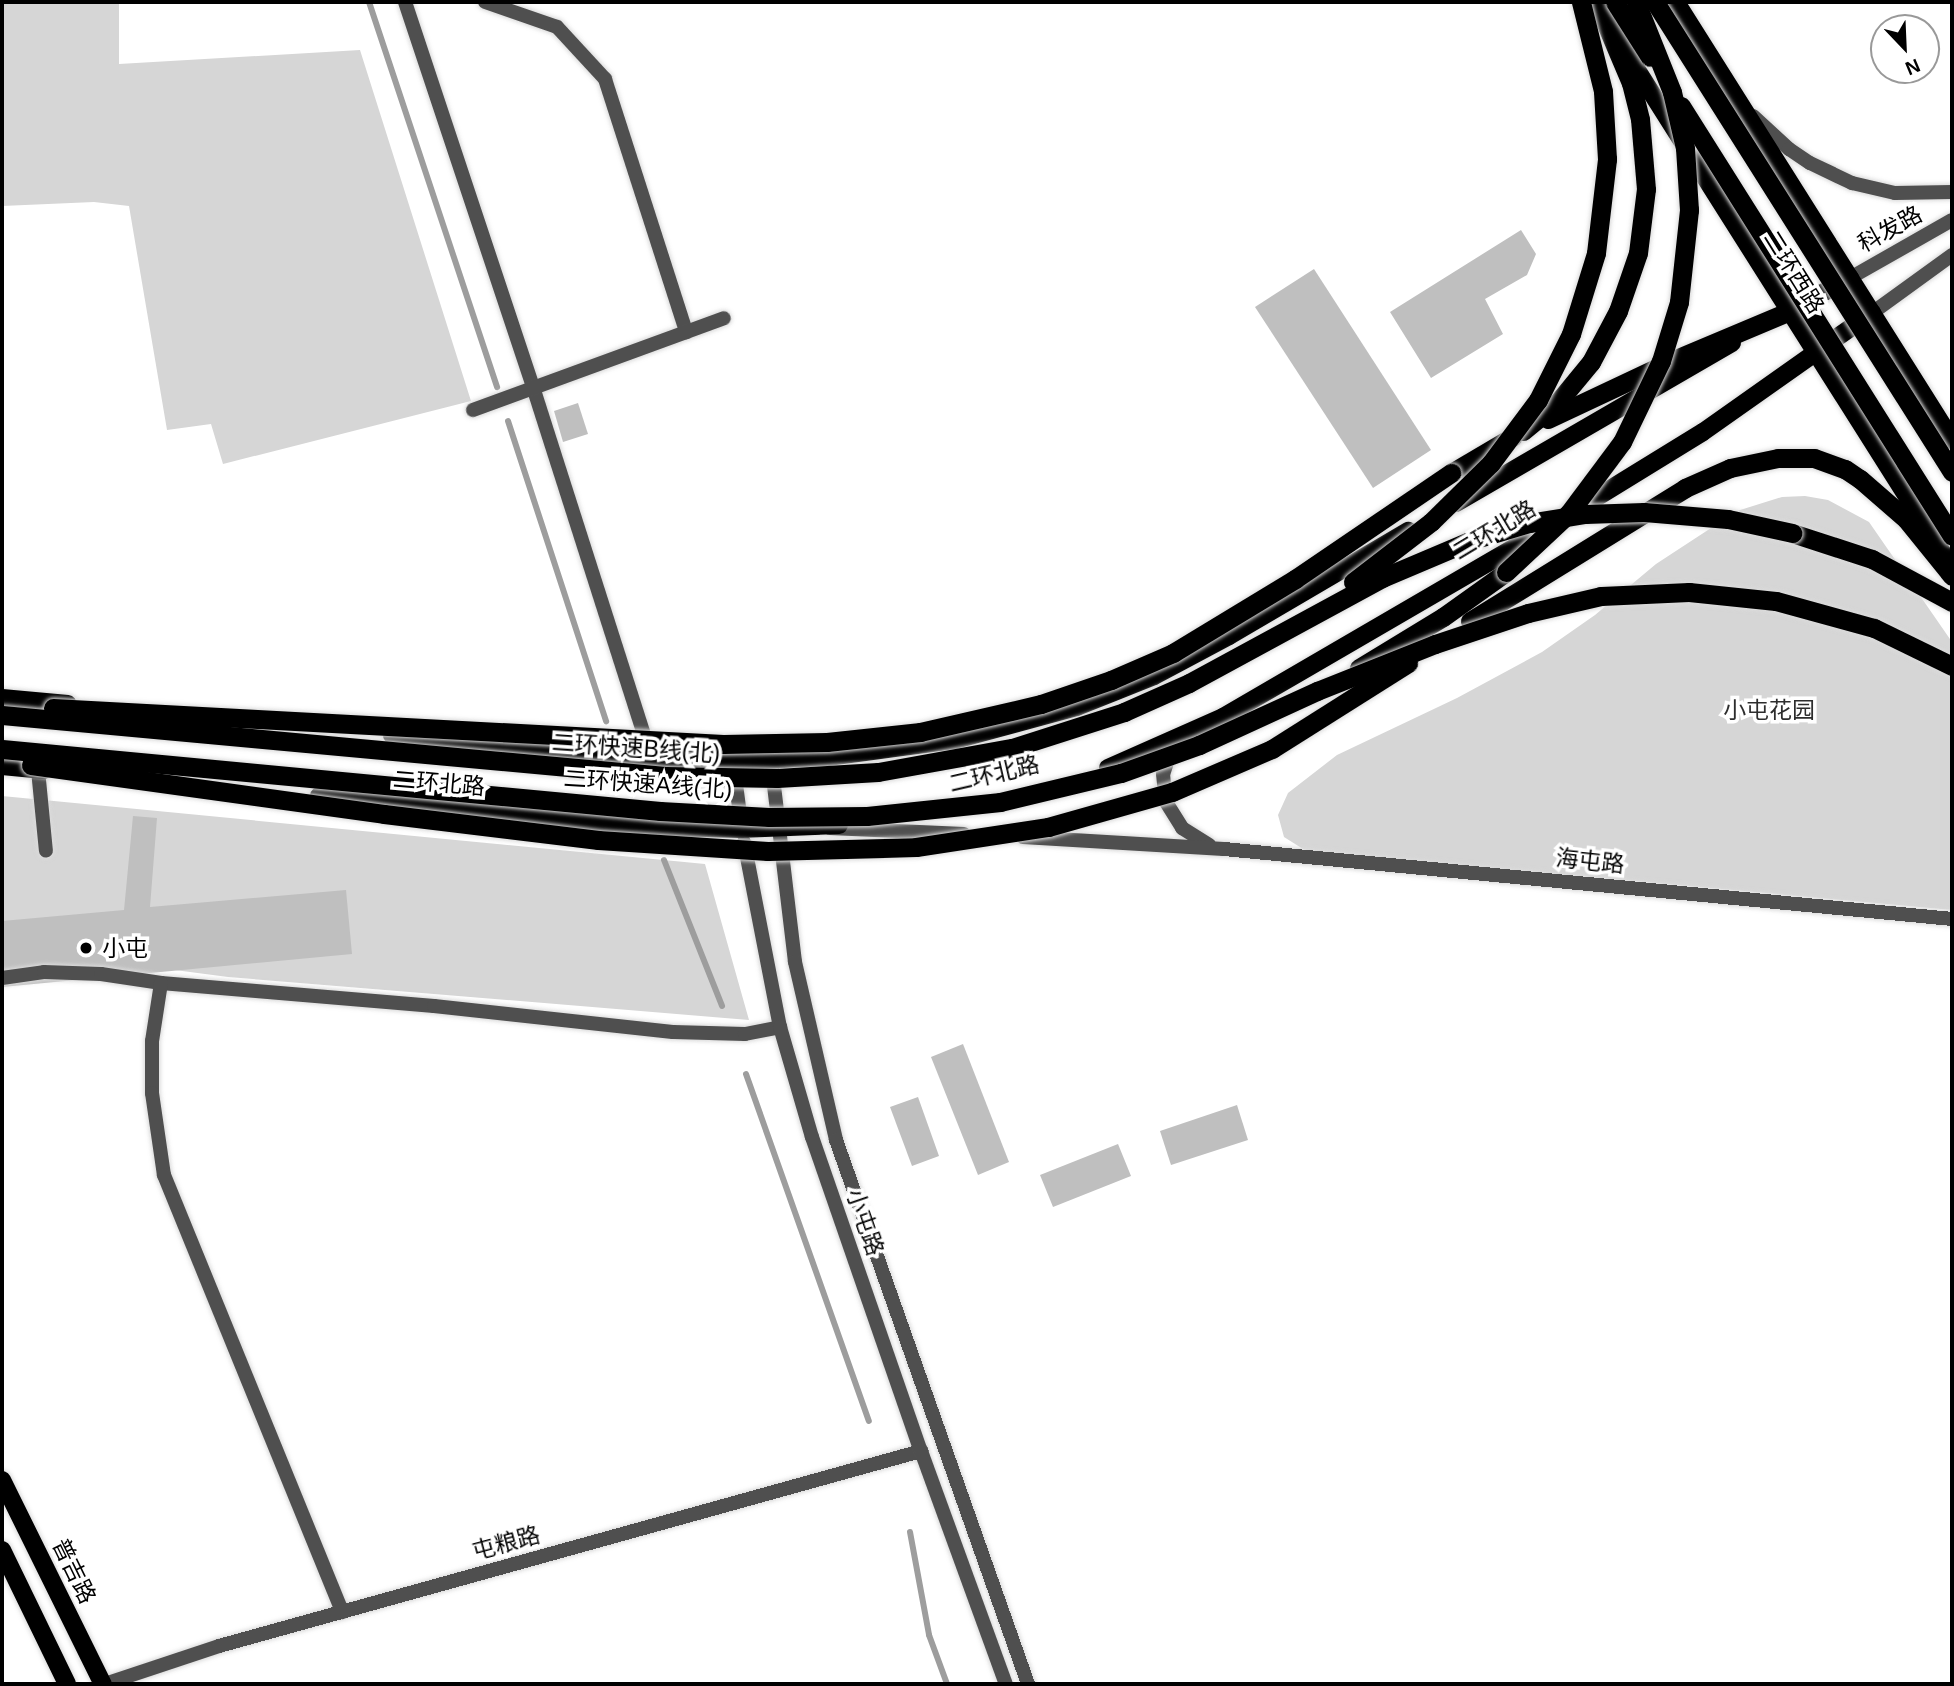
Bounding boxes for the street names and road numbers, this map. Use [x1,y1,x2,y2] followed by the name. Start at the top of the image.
[1853,200,1927,258] street label: 科发路
[1758,226,1830,318] street label: 二环西路
[1447,494,1541,566] street label: 二环北路
[551,728,721,768] street label: 二环快速B线(北)
[946,750,1042,798] street label: 二环北路
[563,764,733,804] street label: 二环快速A线(北)
[392,765,486,801] street label: 二环北路
[1554,844,1626,878] street label: 海屯路
[841,1185,889,1259] street label: 小屯路
[469,1521,543,1565] street label: 屯粮路
[46,1534,102,1608] street label: 普吉路

